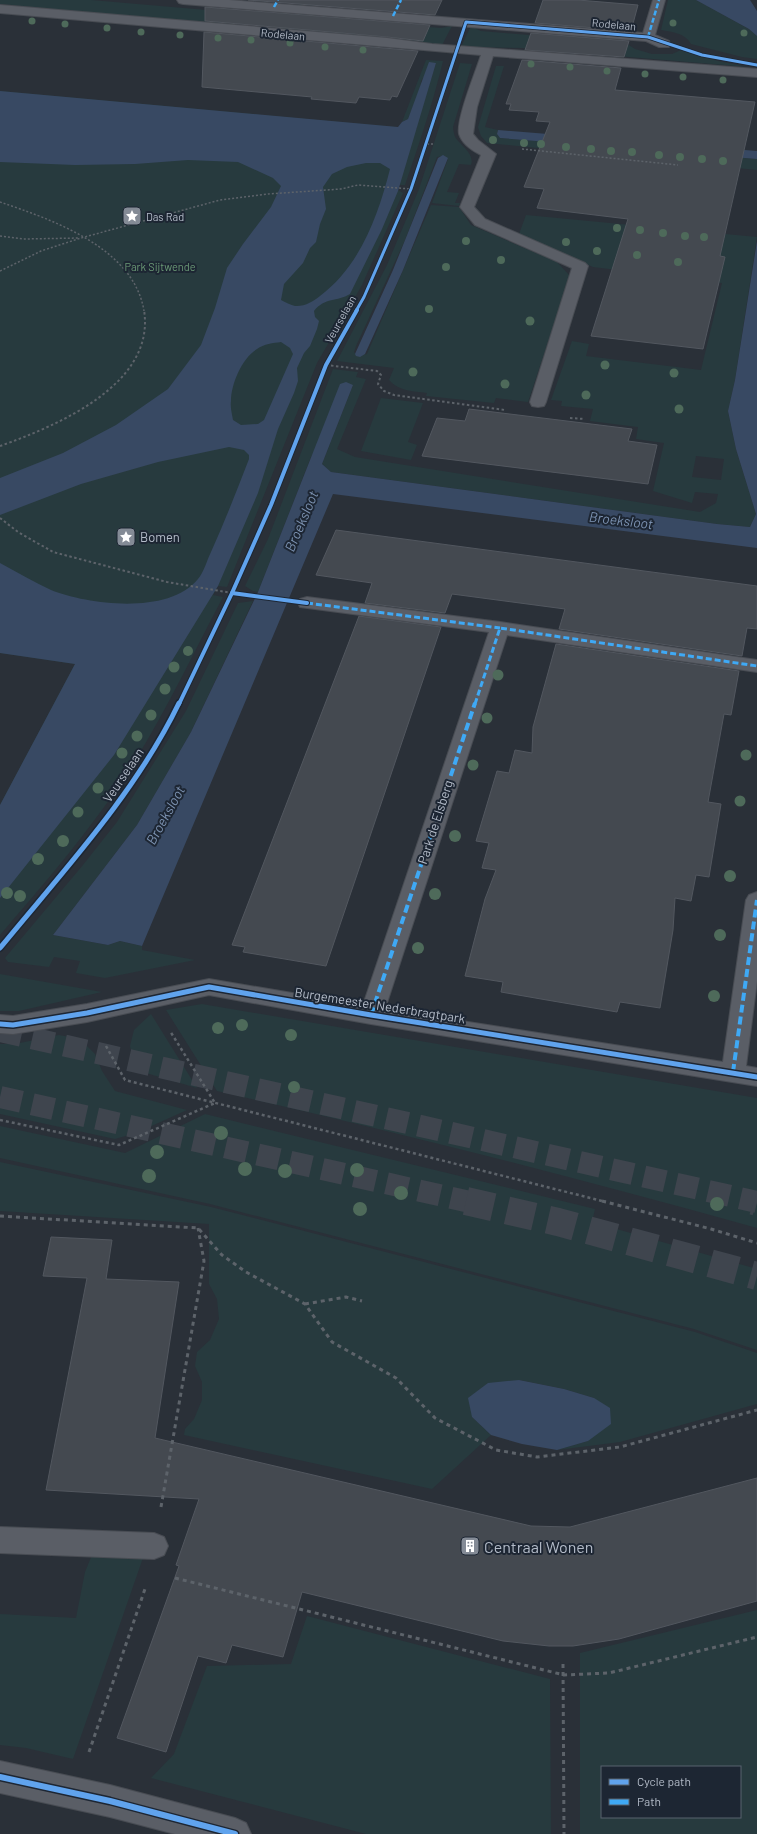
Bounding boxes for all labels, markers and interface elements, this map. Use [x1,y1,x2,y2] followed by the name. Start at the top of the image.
[591,16,637,32] street label: Rodelaan
[260,26,306,42] street label: Rodelaan
[121,205,143,227] place icon: Das Rad
[146,210,184,223] place label: Das Rad
[124,260,196,273] park label: Park Sijtwende
[322,293,358,345] street label: Veurselaan
[281,488,321,554] water label: Broeksloot
[588,508,654,532] water label: Broeksloot
[115,526,137,548] place icon: Bomen
[140,529,180,545] place label: Bomen
[99,745,147,805] street label: Veurselaan
[414,778,456,866] street label: Park de Elsberg
[142,783,188,847] water label: Broeksloot
[294,984,467,1026] street label: Burgemeester Nederbragtpark
[459,1535,481,1557] building icon: Centraal Wonen
[484,1537,593,1556] place label: Centraal Wonen
[601,1766,741,1818] legend
[637,1774,691,1788] text: Cycle path
[637,1794,661,1808] text: Path

